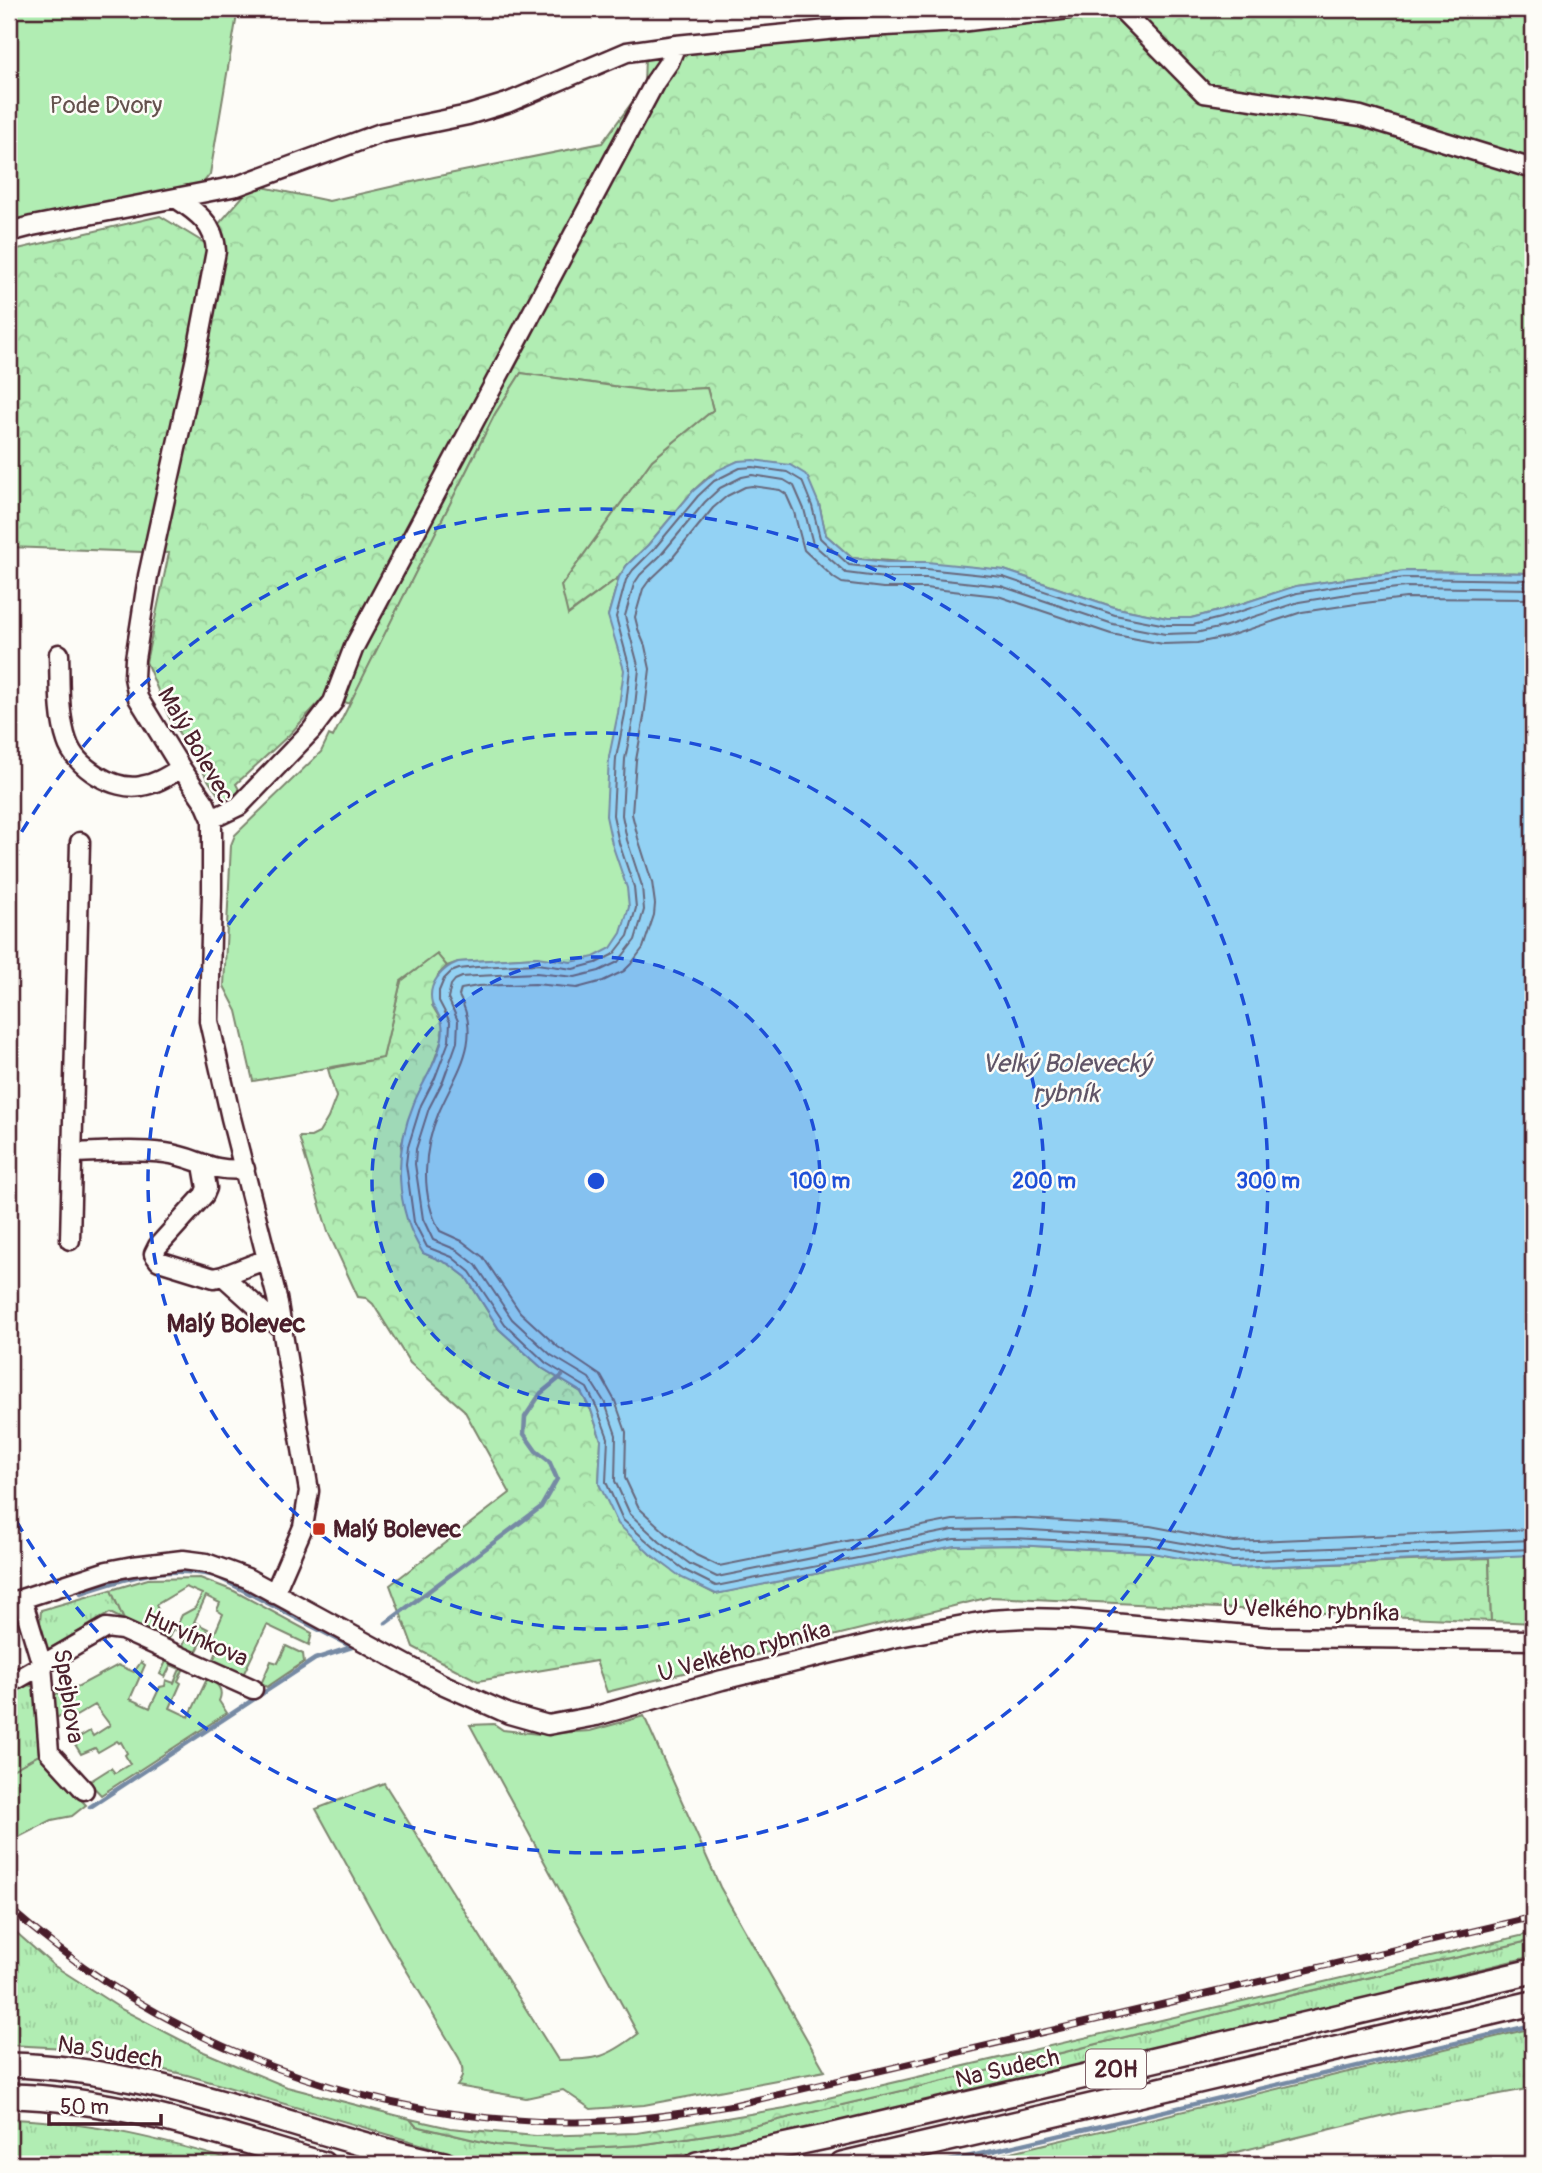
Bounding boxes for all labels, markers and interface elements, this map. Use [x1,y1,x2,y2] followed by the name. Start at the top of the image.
[50,91,162,120] park label: Pode Dvory
[151,682,240,808] street label: Malý Bolevec
[981,1048,1154,1110] water label: Velký Bolevecký rybník
[790,1168,850,1195] text: 100 m
[1012,1168,1076,1195] text: 200 m
[1236,1168,1300,1195] text: 300 m
[584,1169,608,1193] centre of rings
[166,1308,306,1340] district label: Malý Bolevec
[333,1515,461,1544] place label: Malý Bolevec
[311,1521,327,1537] marker: Malý Bolevec
[1222,1593,1400,1628] street label: U Velkého rybníka
[139,1601,253,1673] street label: Hurvínkova
[655,1615,833,1688] street label: U Velkého rybníka
[47,1647,90,1745] street label: Spejblova
[55,2030,165,2075] street label: Na Sudech
[952,2042,1062,2095] street label: Na Sudech
[1086,2050,1146,2088] road number: 20H
[49,2082,161,2126] scale bar
[60,2094,109,2121] text: 50 m

